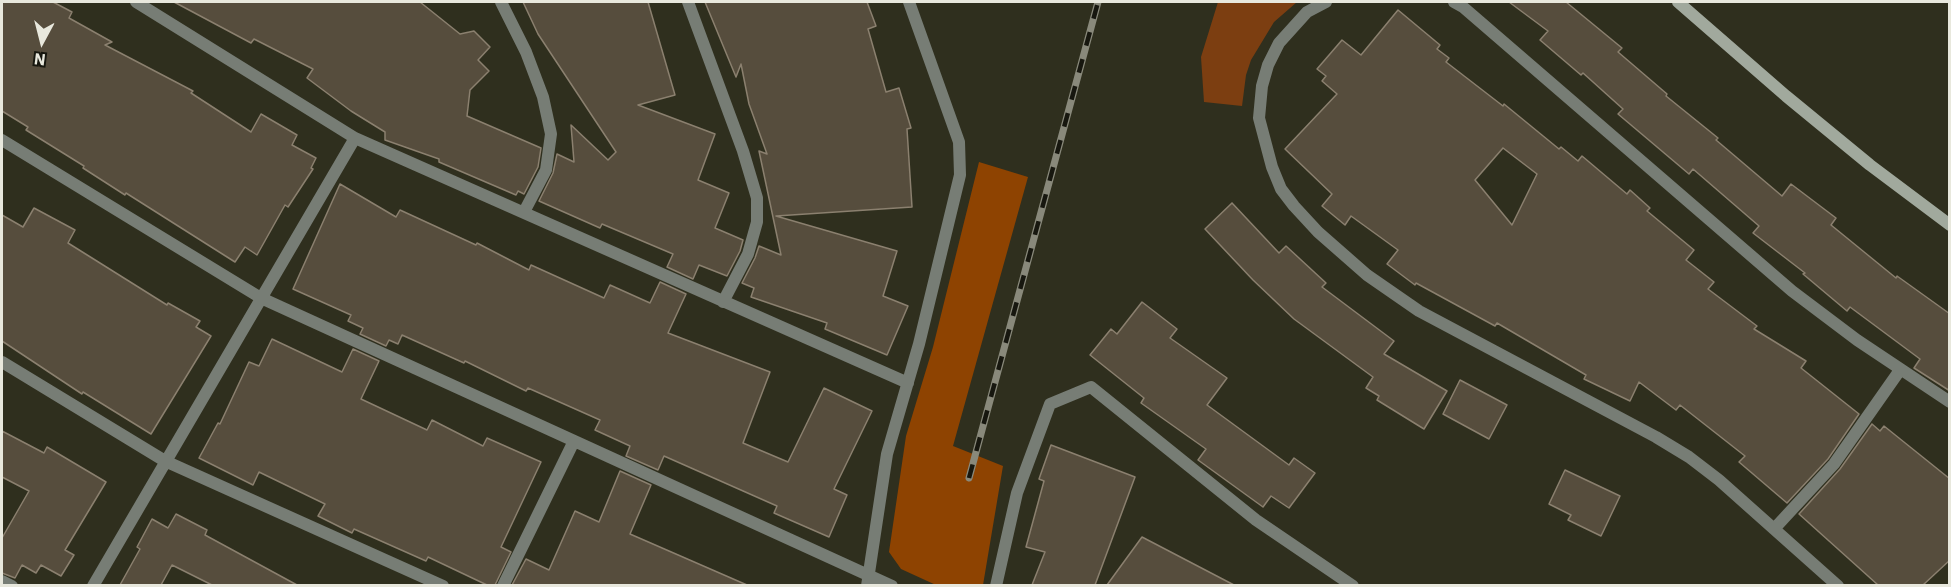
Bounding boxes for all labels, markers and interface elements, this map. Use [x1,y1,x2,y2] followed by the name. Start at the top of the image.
[12,12,72,72] north arrow
[33,49,47,70] text: N

